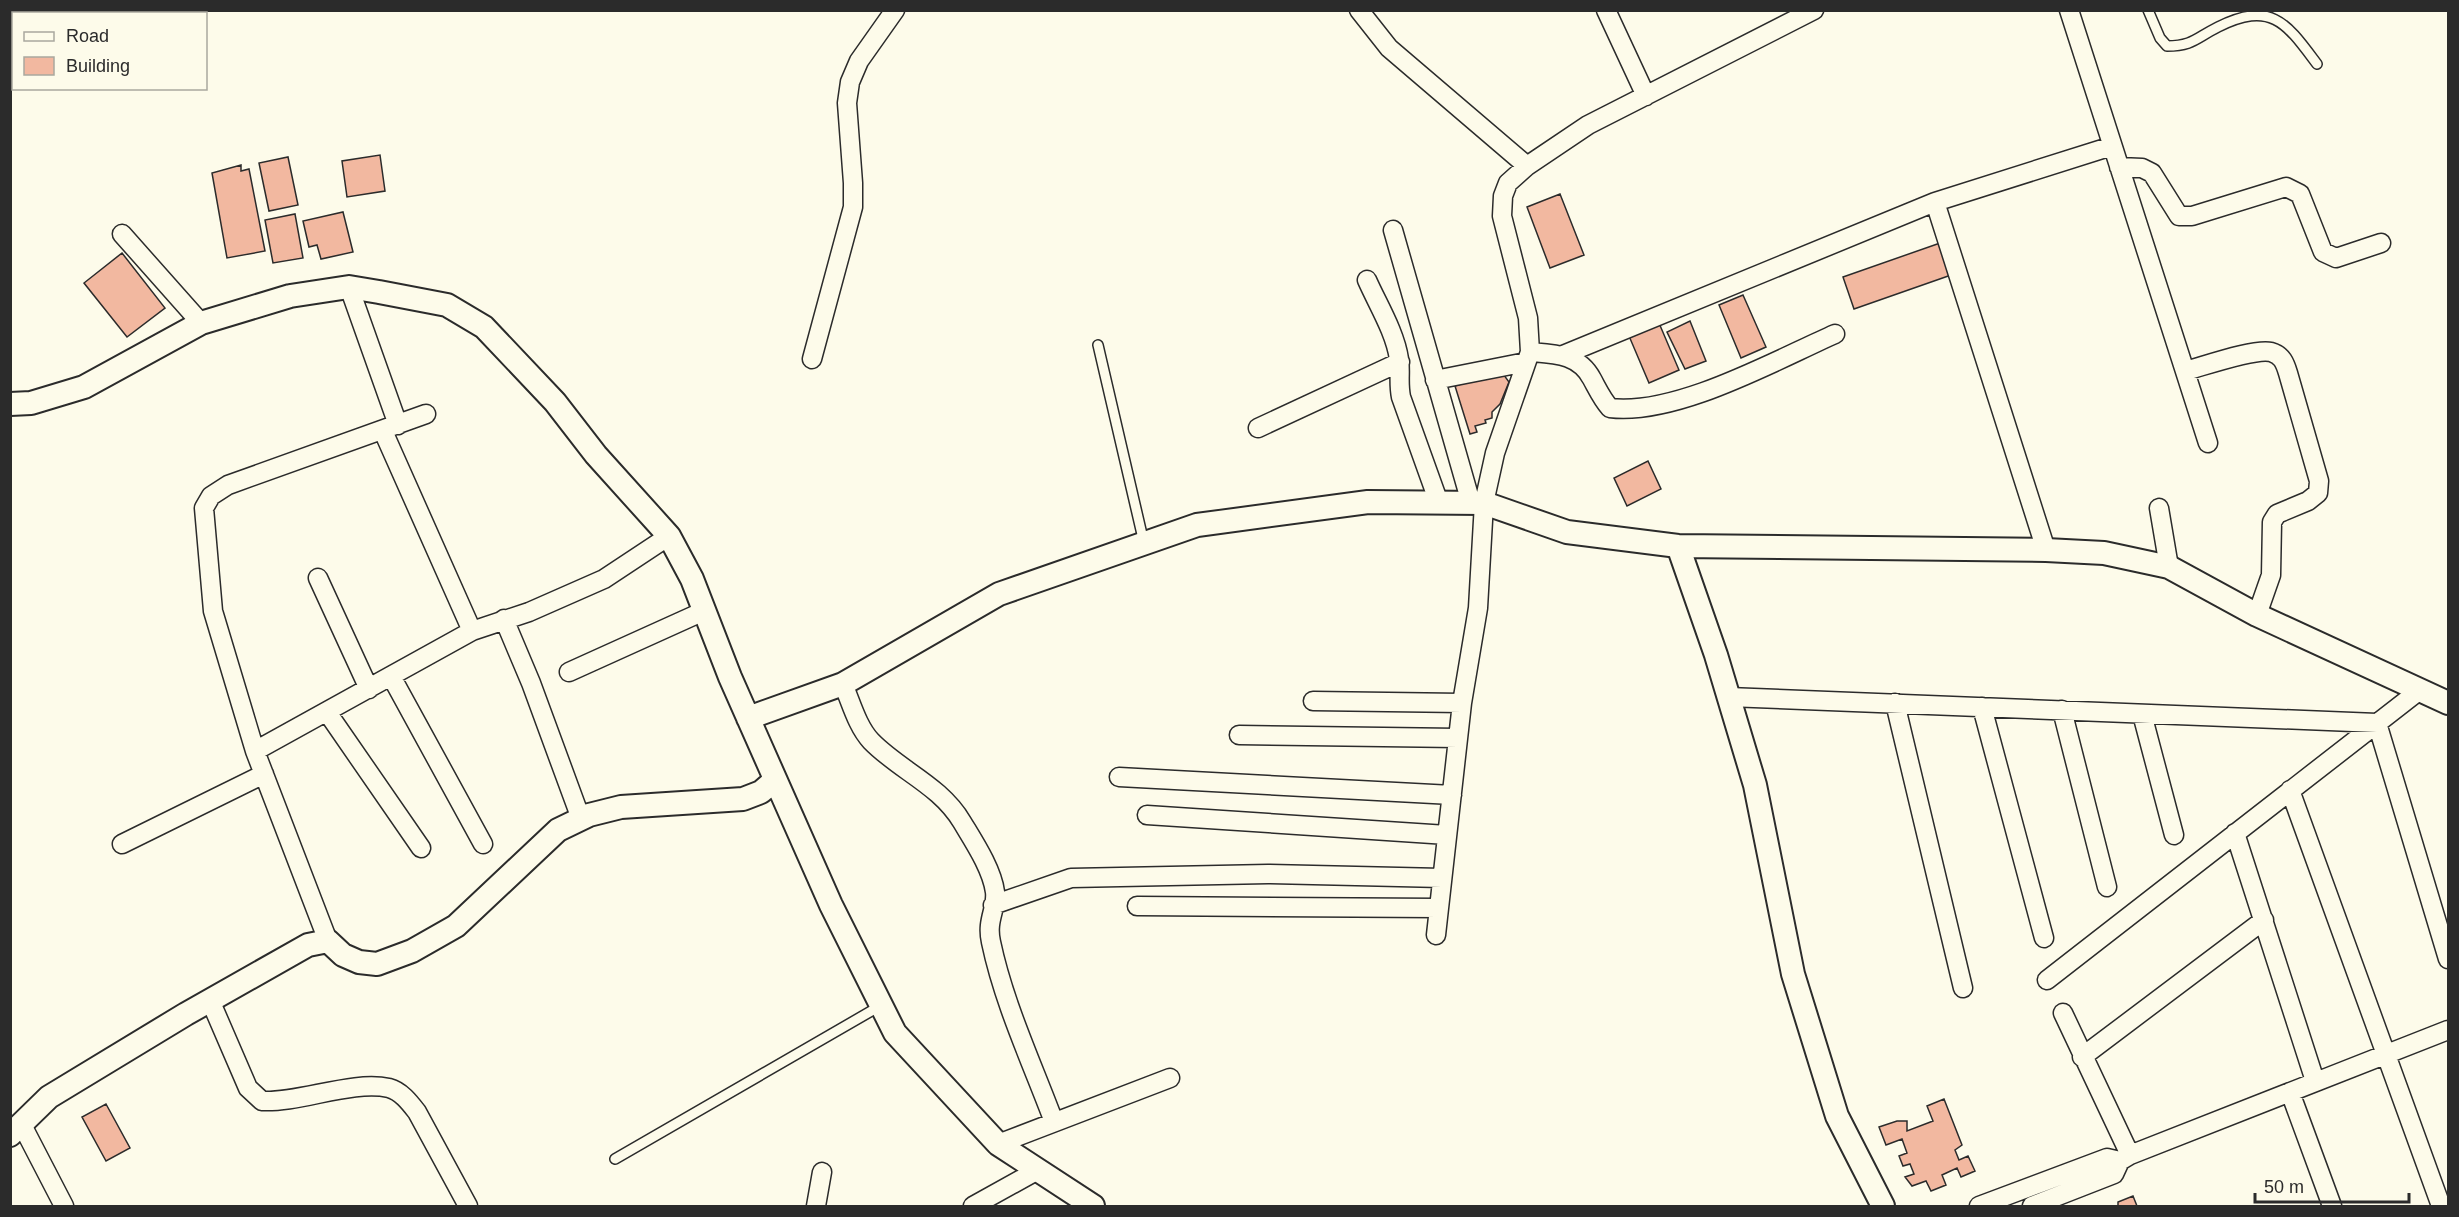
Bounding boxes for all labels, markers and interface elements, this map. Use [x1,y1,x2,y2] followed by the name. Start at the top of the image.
[12,12,207,90] legend
[66,26,109,46] text: Road
[66,56,130,76] text: Building
[2255,1166,2410,1204] scale bar
[2264,1177,2304,1197] text: 50 m

